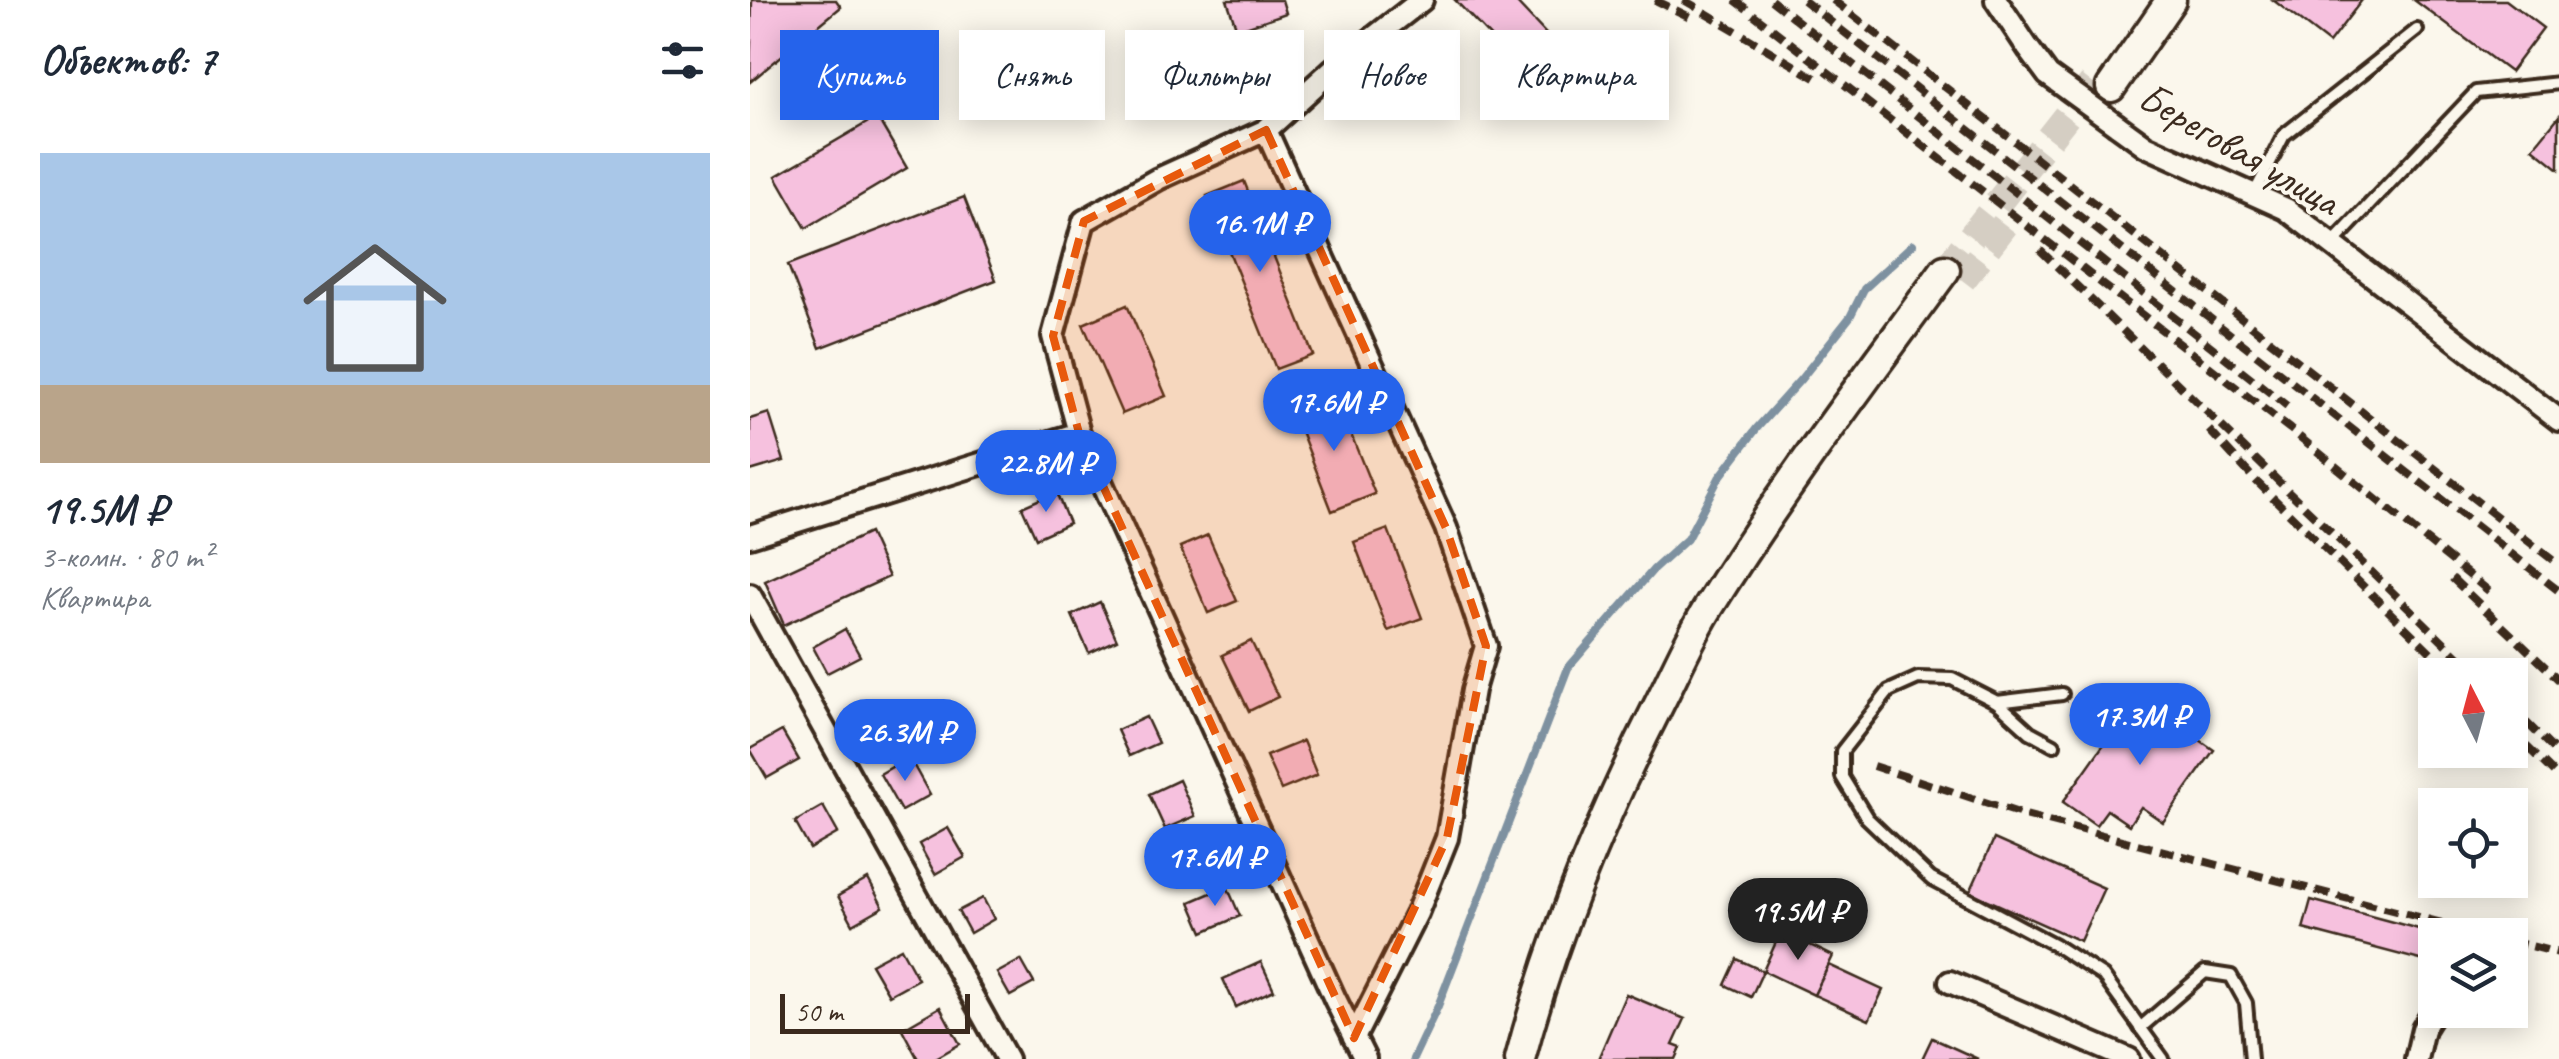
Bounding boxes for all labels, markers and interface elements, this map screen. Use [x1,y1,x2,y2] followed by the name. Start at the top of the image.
[780,30,939,120] chip: Купить
[959,30,1105,120] chip: Снять
[1125,30,1304,120] chip: Фильтры
[1324,30,1460,120] chip: Новое
[1480,30,1669,120] chip: Квартира
[655,33,710,88] icon: filters
[40,34,215,87] text: Объектов: 7
[2129,70,2352,229] street label: Береговая улица
[1168,190,1352,275] pin: 16.1M ₽
[1211,202,1309,243] text: 16.1M ₽
[285,218,465,398] icon: home
[1242,369,1426,454] pin: 17.6M ₽
[1285,381,1383,422] text: 17.6M ₽
[954,430,1138,515] pin: 22.8M ₽
[997,442,1095,483] text: 22.8M ₽
[40,483,166,536] text: 19.5M ₽
[40,536,212,577] text: 3-комн. · 80 m²
[40,577,149,618] text: Квартира
[2418,658,2528,768] north arrow
[2418,658,2528,1028] map controls
[2048,683,2232,768] pin: 17.3M ₽
[2091,695,2189,736] text: 17.3M ₽
[813,699,997,784] pin: 26.3M ₽
[856,711,954,752] text: 26.3M ₽
[2418,788,2528,898] button: locate
[1123,824,1307,909] pin: 17.6M ₽
[1166,836,1264,877] text: 17.6M ₽
[1706,878,1890,963] pin: 19.5M ₽
[1750,890,1846,931] text: 19.5M ₽
[2418,918,2528,1028] button: layers
[780,989,970,1034] scale bar
[795,994,843,1029] text: 50 m

